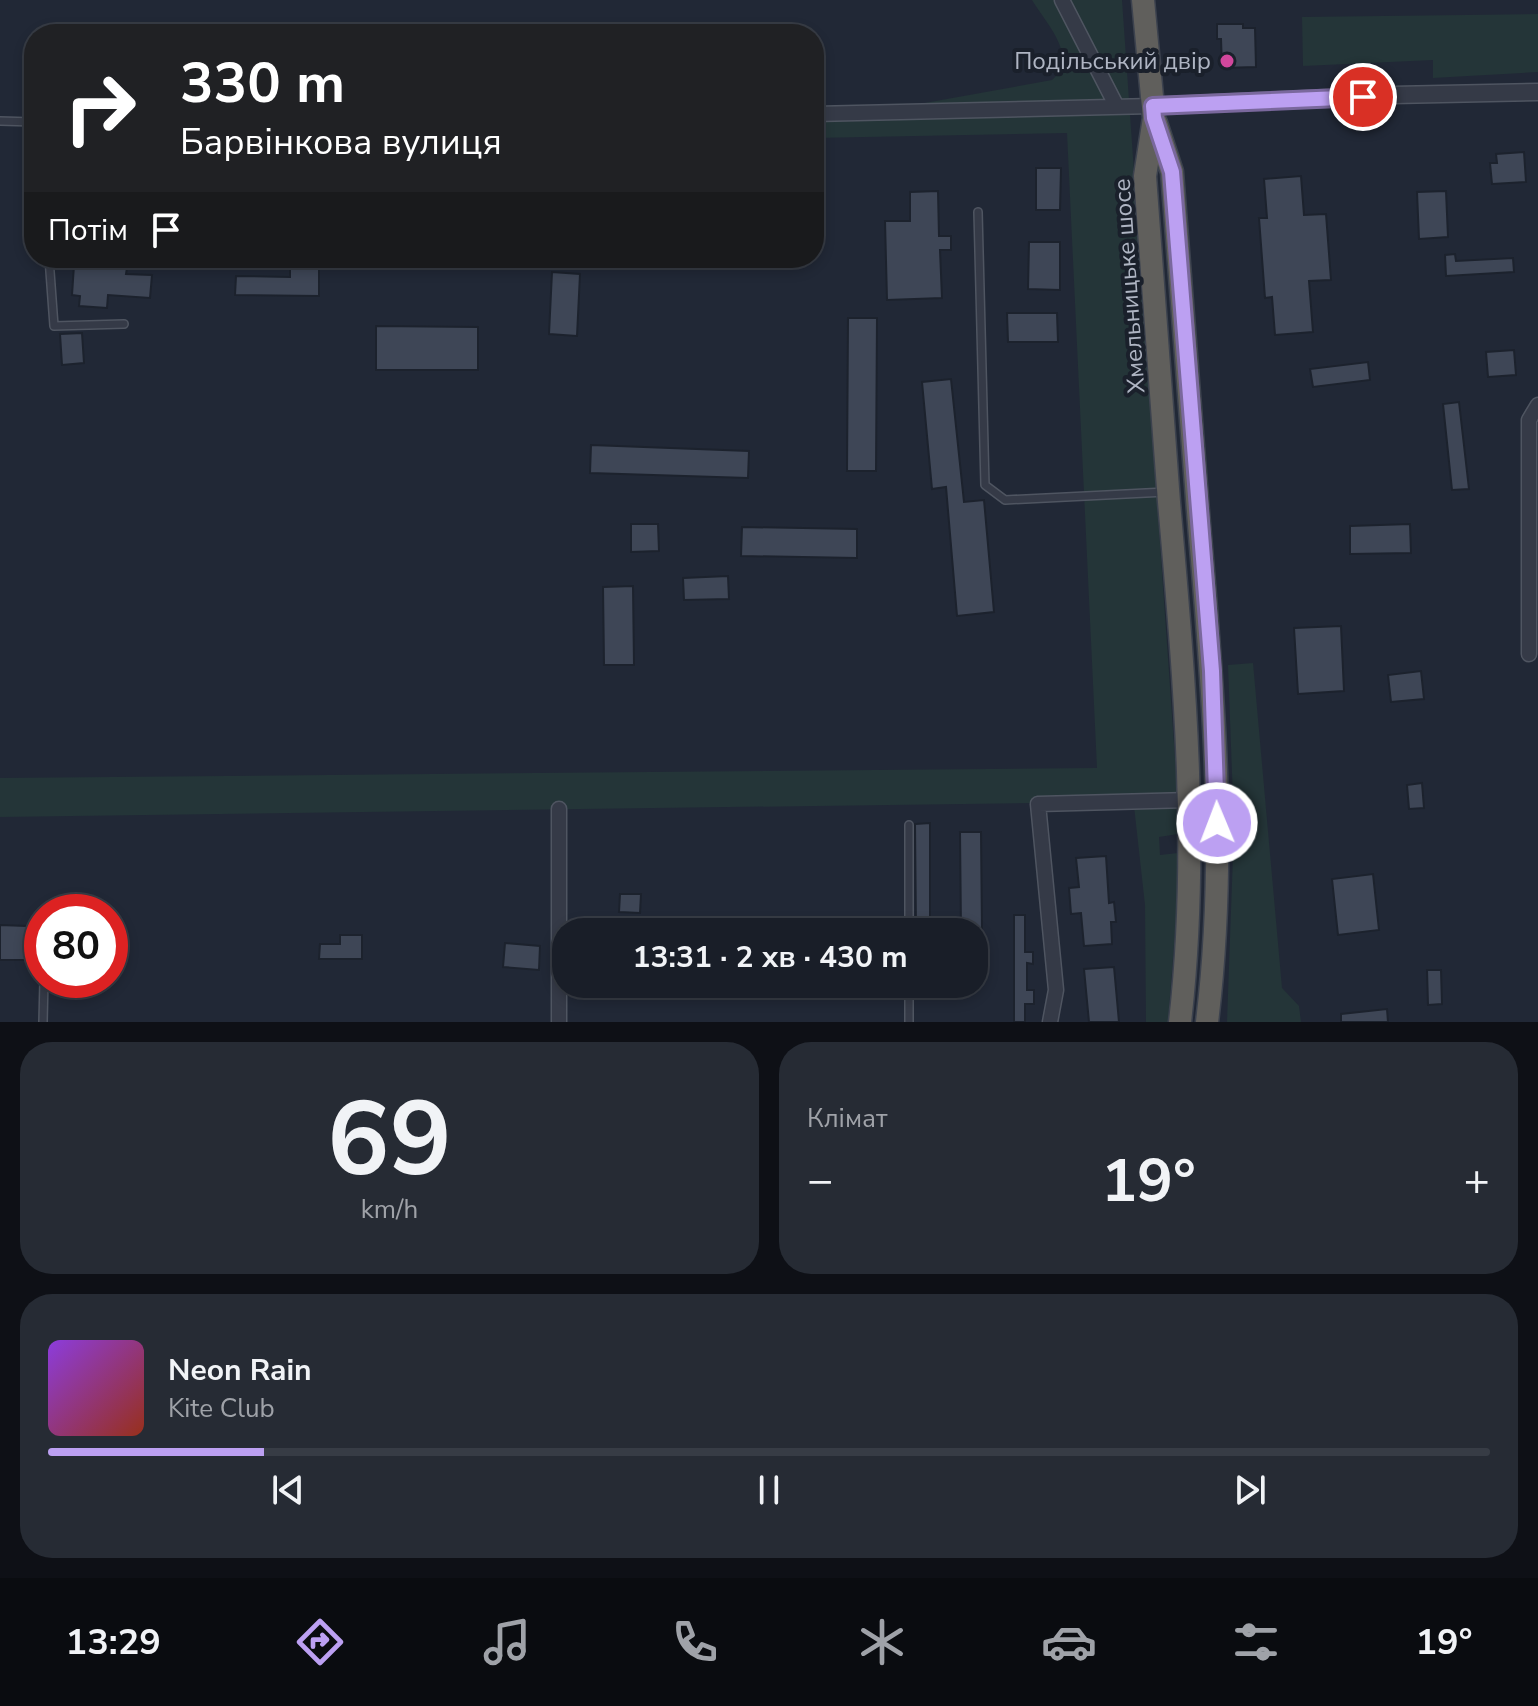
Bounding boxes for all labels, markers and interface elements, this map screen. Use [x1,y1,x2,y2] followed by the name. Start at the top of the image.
[180,45,345,122] text: 330 m
[1014,45,1211,77] place label: Подільський двір
[1218,52,1236,70] marker: Подільський двір
[48,56,152,160] icon: right
[1329,63,1397,131] pin
[1341,75,1385,119] icon: arrive
[180,118,502,167] text: Барвінкова вулиця
[1106,177,1152,395] street label: Хмельницьке шосе
[144,208,188,252] icon: arrive
[48,210,128,251] text: Потім
[1175,781,1259,865] position arrow
[24,894,128,998] speed limit sign: 80
[632,937,908,978] text: 13:31 · 2 хв · 430 m
[327,1069,452,1211] text: 69
[807,1101,888,1136] text: Клімат
[1101,1140,1196,1222] text: 19°
[807,1151,833,1211] text: −
[1464,1151,1490,1211] text: +
[361,1192,418,1227] text: km/h
[168,1350,312,1391] text: Neon Rain
[168,1391,275,1426] text: Kite Club
[266,1468,310,1512] icon: previous
[747,1468,791,1512] icon: pause
[1228,1468,1272,1512] icon: next
[292,1614,348,1670] icon: directions
[479,1614,535,1670] icon: music
[667,1614,723,1670] icon: phone
[854,1614,910,1670] icon: climate
[1041,1614,1097,1670] icon: car
[1228,1614,1284,1670] icon: filters
[66,1618,161,1667] text: 13:29
[1415,1618,1472,1667] text: 19°

